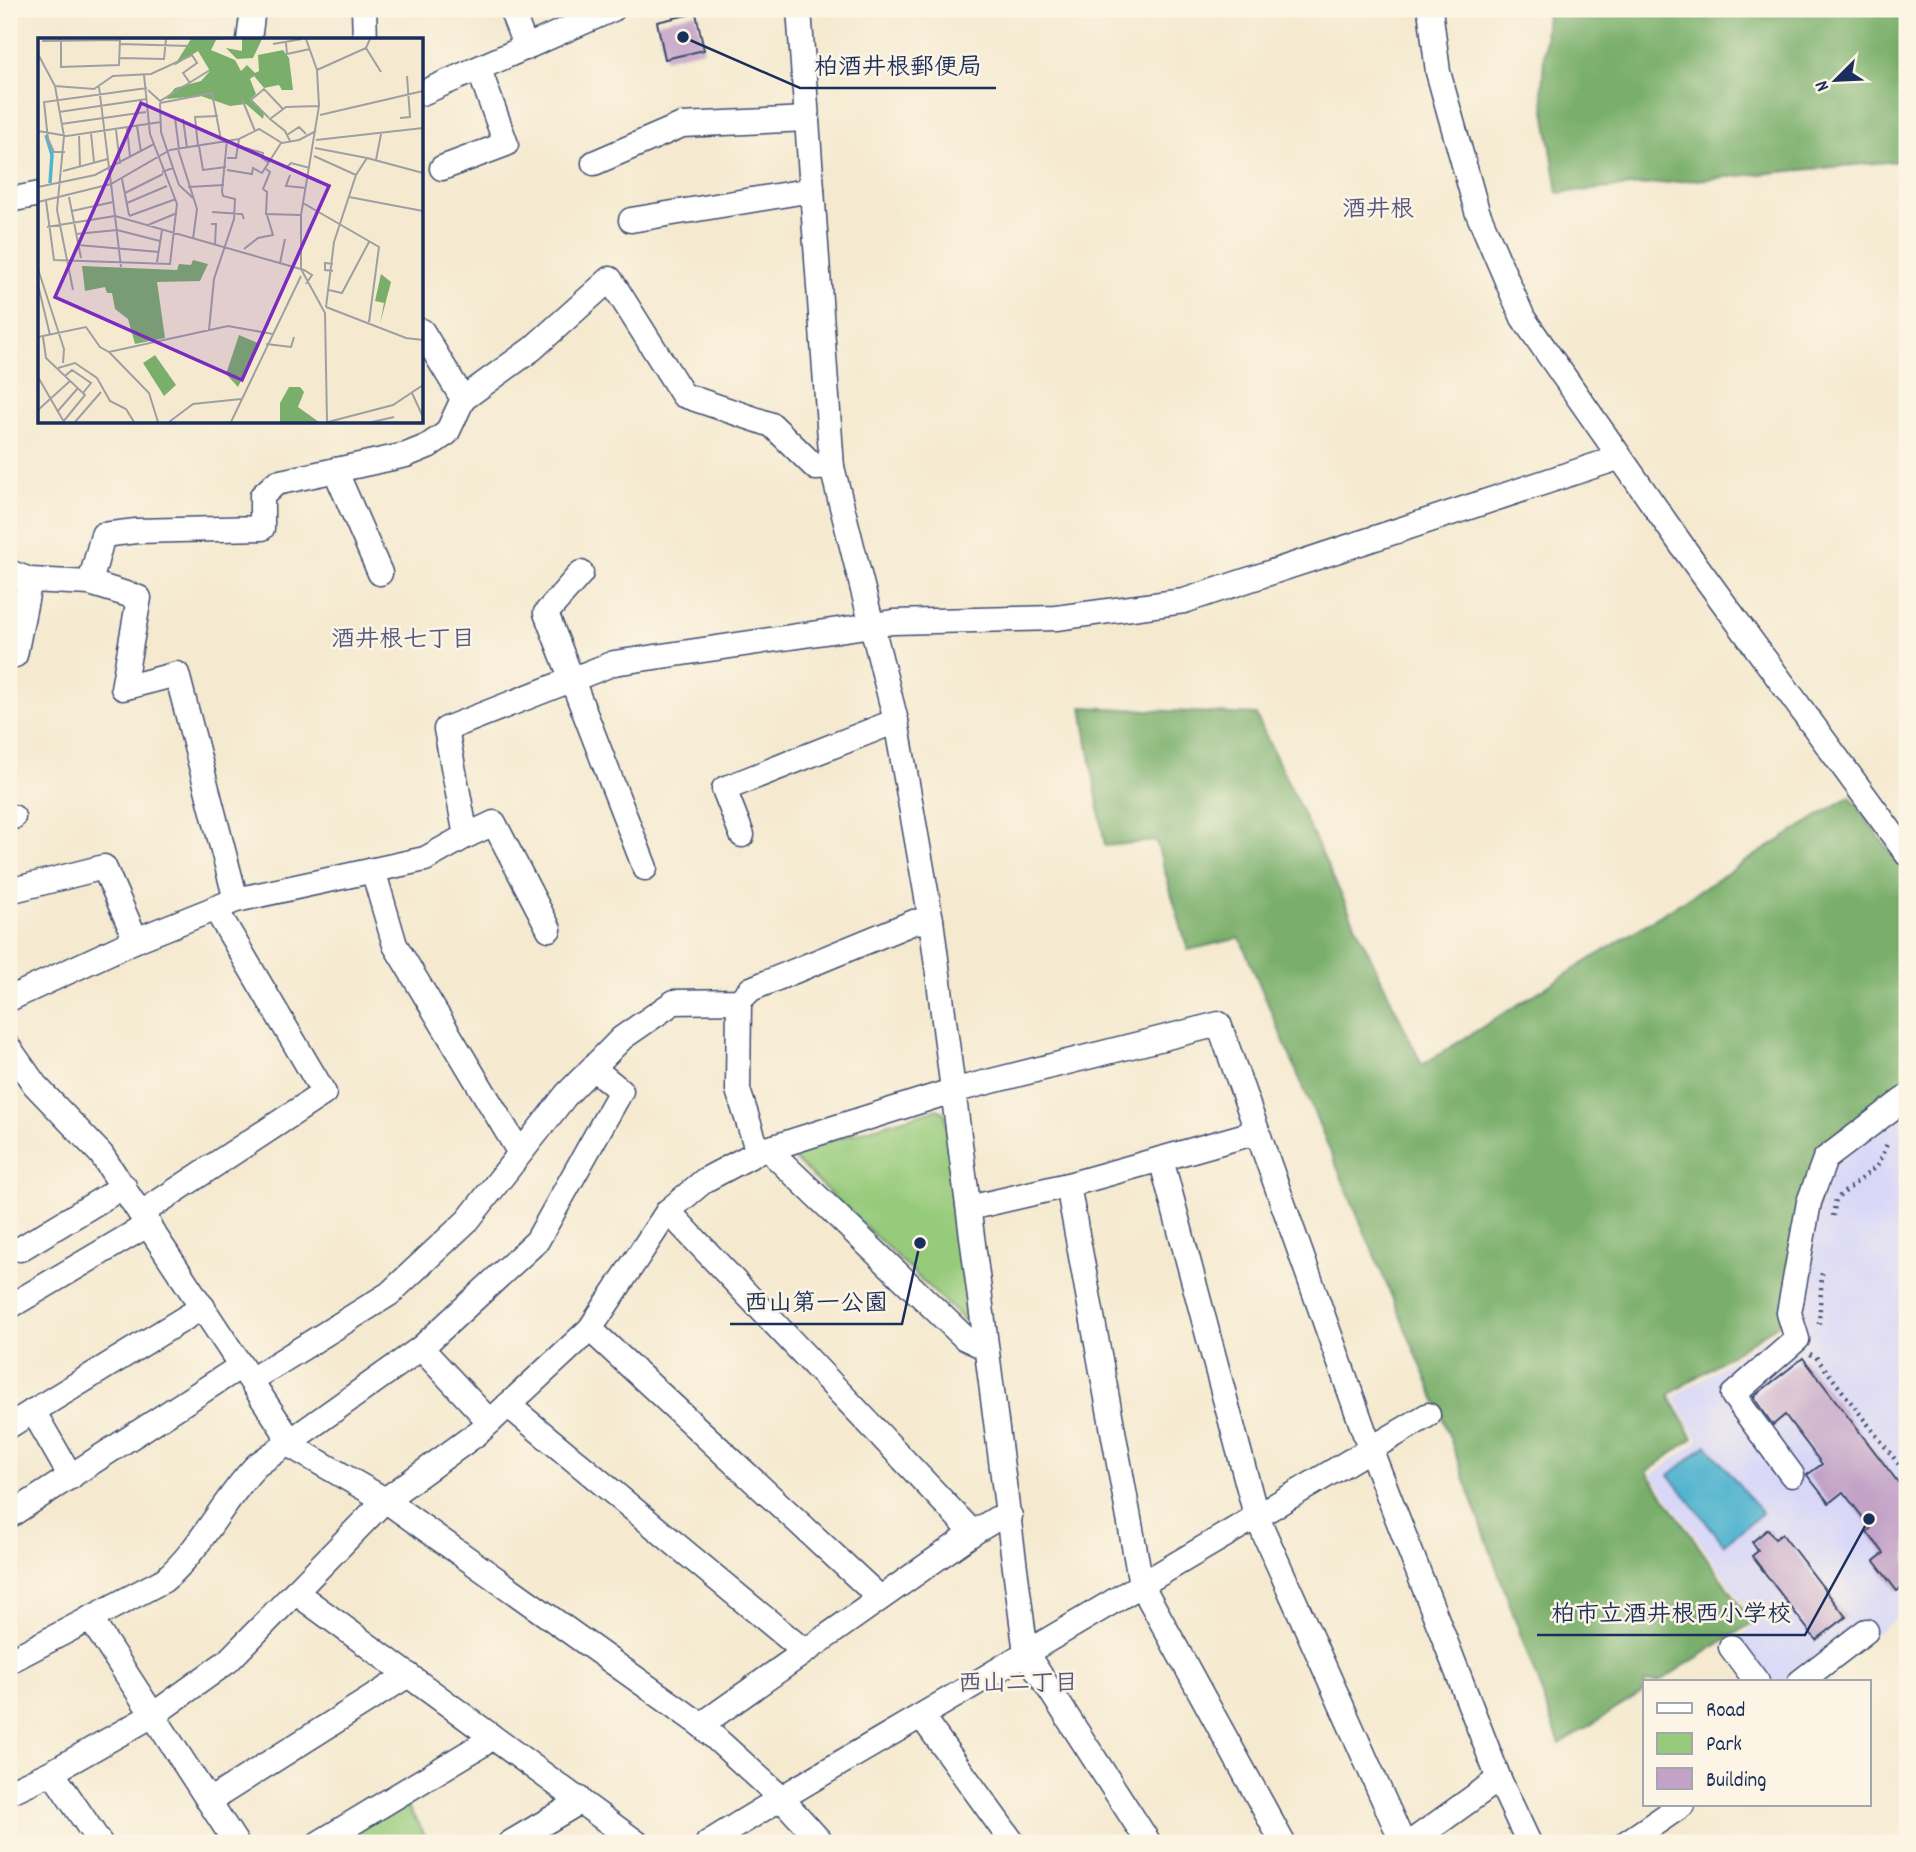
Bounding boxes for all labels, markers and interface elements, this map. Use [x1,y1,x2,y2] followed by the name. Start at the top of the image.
[38,38,424,424] inset map
[800,43,996,88] callout: 柏酒井根郵便局
[1800,46,1870,116] north arrow
[814,52,982,86] text: 柏酒井根郵便局
[1809,76,1838,95] text: N
[1342,194,1414,228] district label: 酒井根
[331,624,475,658] district label: 酒井根七丁目
[730,1279,902,1324] callout: 西山第一公園
[744,1288,888,1322] text: 西山第一公園
[1537,1590,1805,1635] callout: 柏市立酒井根西小学校
[1551,1599,1791,1633] text: 柏市立酒井根西小学校
[958,1668,1078,1702] district label: 西山二丁目
[1643,1680,1870,1806] legend
[1706,1697,1745,1727] text: Road
[1706,1731,1742,1761] text: Park
[1706,1767,1766,1797] text: Building

